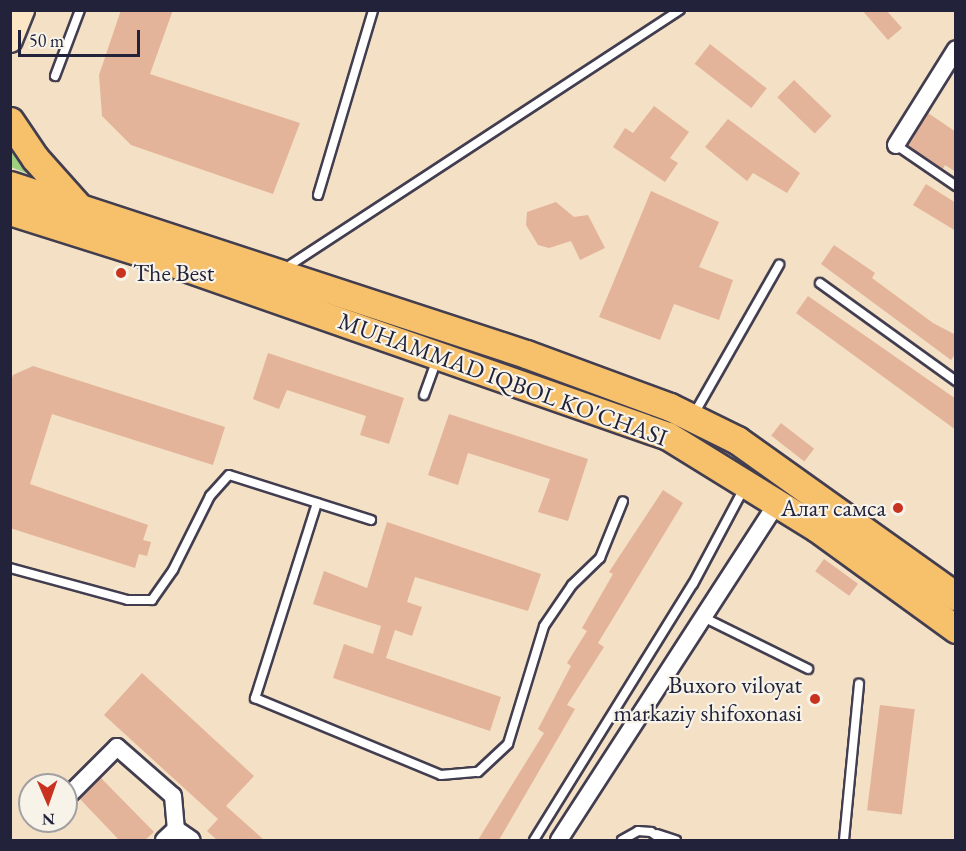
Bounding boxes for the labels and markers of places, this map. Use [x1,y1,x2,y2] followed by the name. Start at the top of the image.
[133,259,214,287] place label: The Best
[114,266,128,280] marker: The Best
[781,494,886,522] place label: Алат самса
[891,501,905,515] marker: Алат самса
[614,671,802,727] place label: Buxoro viloyat markaziy shifoxonasi
[806,690,824,708] marker: Buxoro viloyat markaziy shifoxonasi

